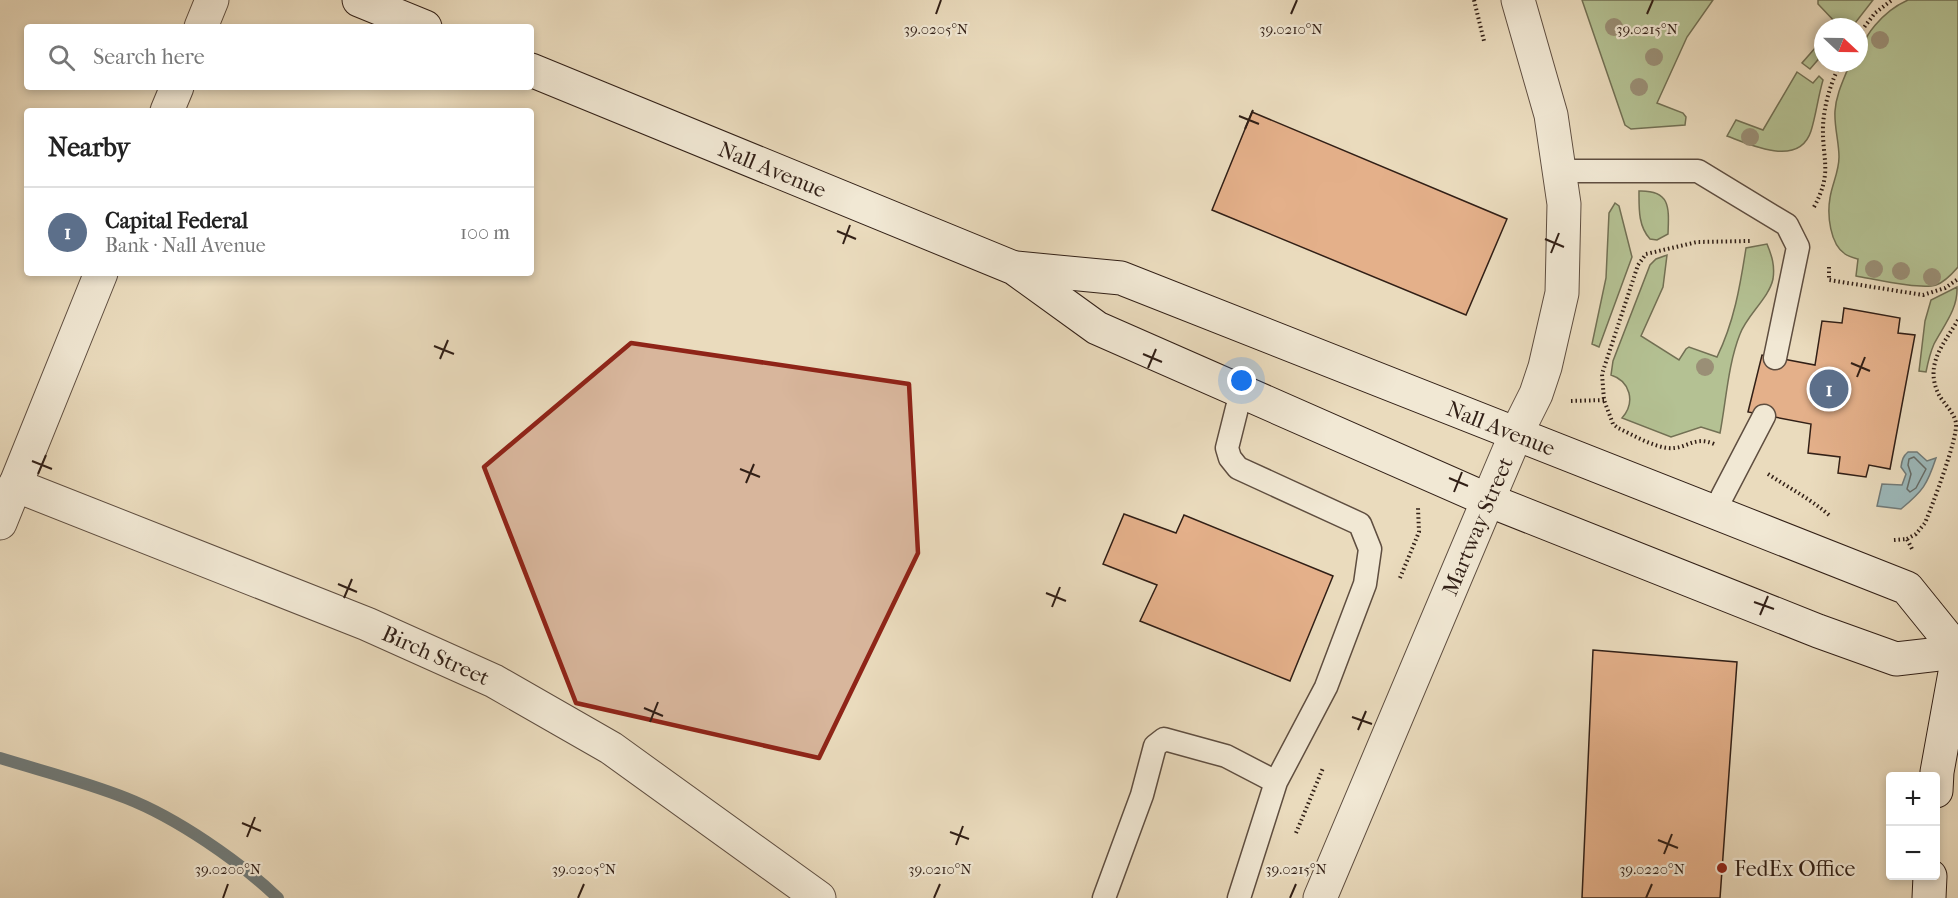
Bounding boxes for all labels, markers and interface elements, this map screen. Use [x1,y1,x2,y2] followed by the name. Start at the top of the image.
[1814,18,1868,72] north arrow
[904,20,969,38] text: 39.0205°N
[1259,20,1323,38] text: 39.0210°N
[1616,20,1678,38] text: 39.0215°N
[24,24,534,90] search box
[45,41,78,74] icon: search
[93,44,205,70] text: Search here
[48,132,130,163] text: Nearby
[714,136,830,204] street label: Nall Avenue
[105,208,248,234] text: Capital Federal
[64,221,71,244] text: 1
[460,221,510,244] text: 100 m
[105,234,266,257] text: Bank · Nall Avenue
[1227,366,1256,395] your location
[1810,366,1848,412] pin: 1
[1443,396,1559,462] street label: Nall Avenue
[1437,453,1519,600] street label: Martway Street
[378,620,493,691] street label: Birch Street
[1886,772,1940,880] map controls
[1886,772,1940,826] button: +
[1886,826,1940,880] button: −
[1734,856,1856,882] place label: FedEx Office
[195,860,262,878] text: 39.0200°N
[552,860,617,878] text: 39.0205°N
[908,860,972,878] text: 39.0210°N
[1265,860,1327,878] text: 39.0215°N
[1619,860,1685,878] text: 39.0220°N
[1715,861,1729,875] marker: FedEx Office

